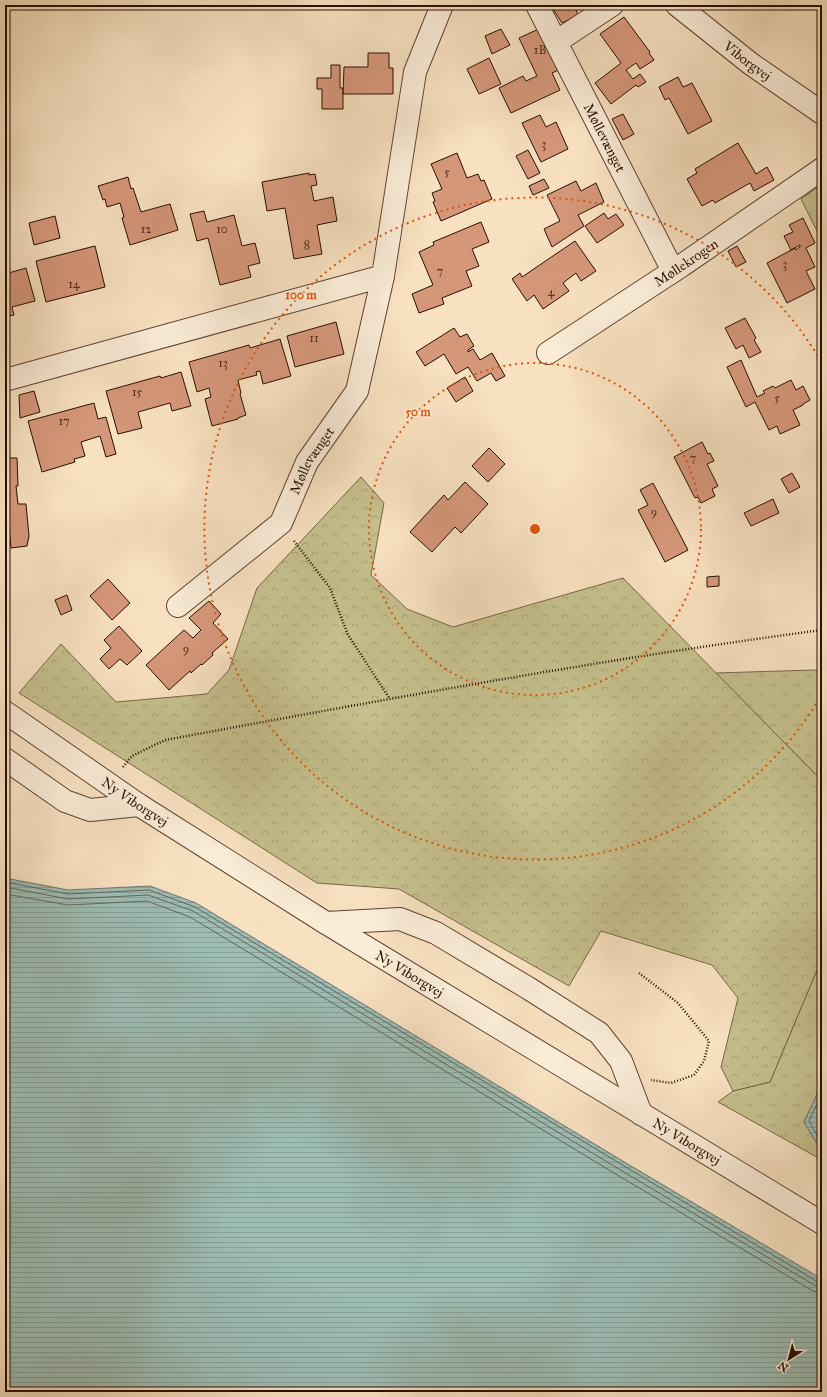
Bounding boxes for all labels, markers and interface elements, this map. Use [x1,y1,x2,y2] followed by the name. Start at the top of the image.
[719,37,774,84] street label: Viborgvej
[534,43,546,57] house number: 1B
[580,100,629,175] street label: Møllevænget
[542,137,547,151] house number: 3
[444,165,450,179] house number: 5
[141,222,151,236] house number: 12
[216,222,228,236] house number: 10
[651,235,722,290] street label: Møllekrogen
[304,238,310,252] house number: 8
[783,257,788,271] house number: 3
[437,264,443,278] house number: 7
[68,277,80,291] house number: 14
[548,285,555,299] house number: 4
[285,288,318,302] text: 100 m
[309,331,319,345] house number: 11
[218,356,228,370] house number: 13
[132,385,143,399] house number: 15
[774,391,780,405] house number: 5
[405,405,432,419] text: 50 m
[58,414,70,428] house number: 17
[286,424,338,497] street label: Møllevænget
[690,451,696,465] house number: 7
[651,505,657,519] house number: 9
[528,522,542,536] centre of rings
[183,642,189,656] house number: 9
[98,774,171,830] street label: Ny Viborgvej
[372,947,447,1001] street label: Ny Viborgvej
[649,1115,724,1169] street label: Ny Viborgvej
[769,1339,809,1379] north arrow
[775,1358,791,1375] text: N

